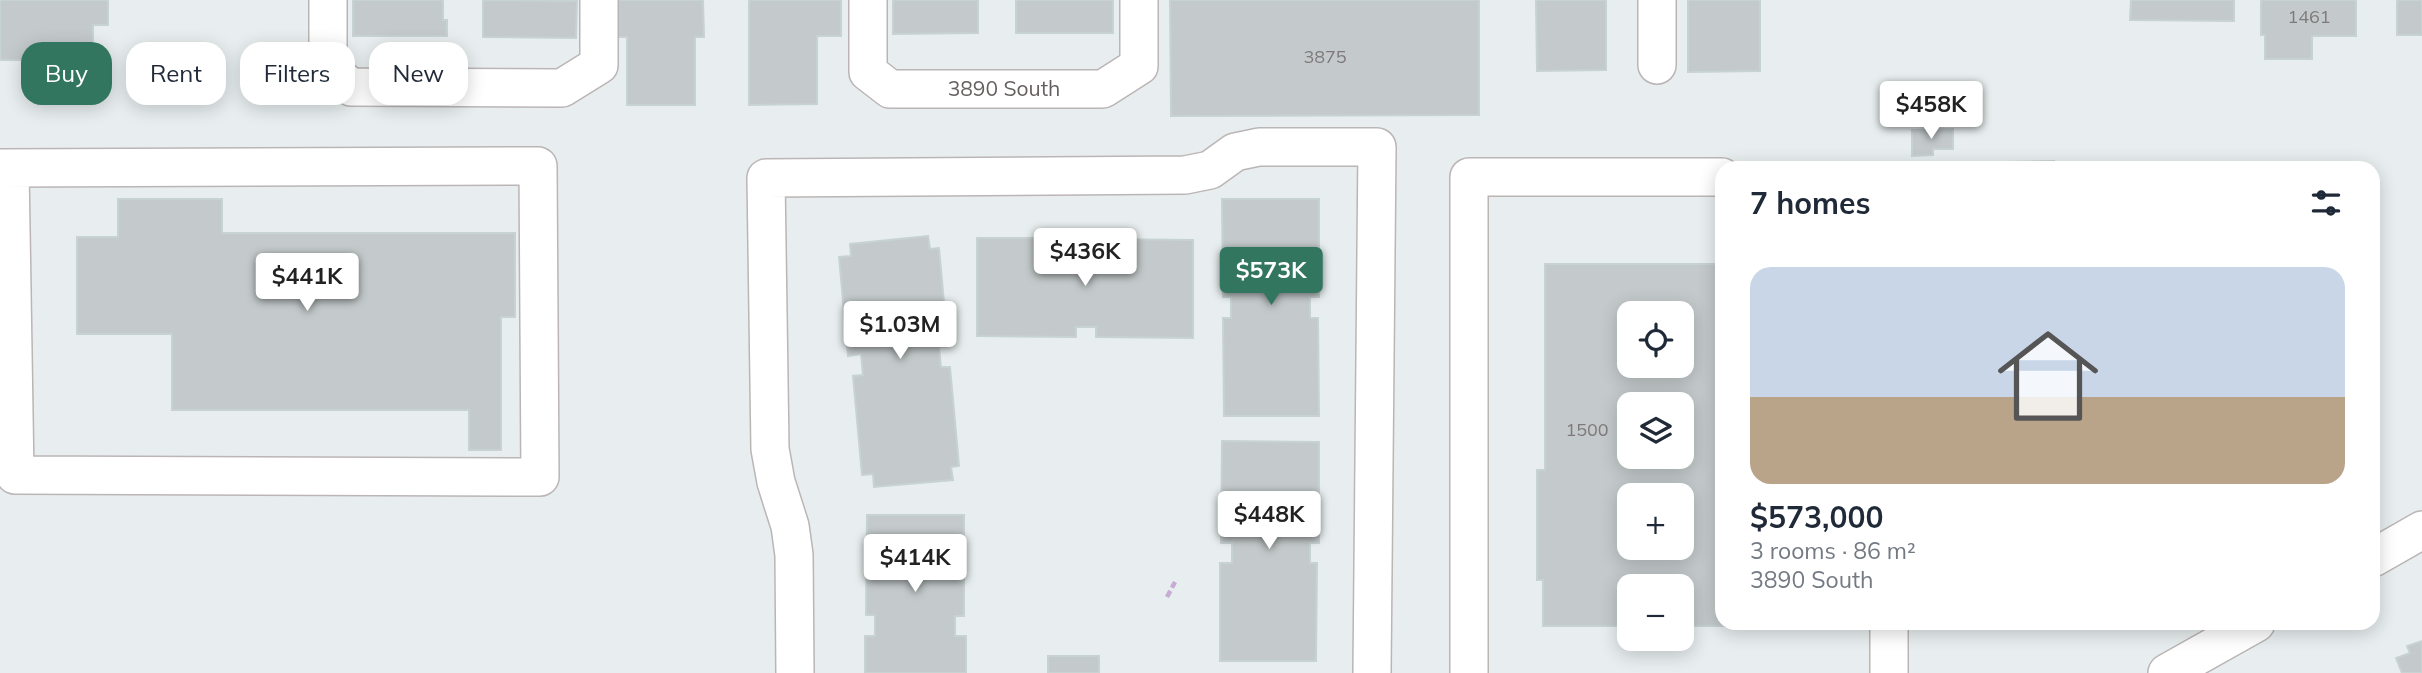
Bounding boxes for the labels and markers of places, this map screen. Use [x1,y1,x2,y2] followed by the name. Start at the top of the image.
[1882,82,1980,141] pin: $458K
[1036,229,1134,288] pin: $436K
[1222,247,1320,307] pin: $573K
[258,254,356,313] pin: $441K
[843,302,957,361] pin: $1.03M
[1220,491,1318,551] pin: $448K
[866,534,964,594] pin: $414K

